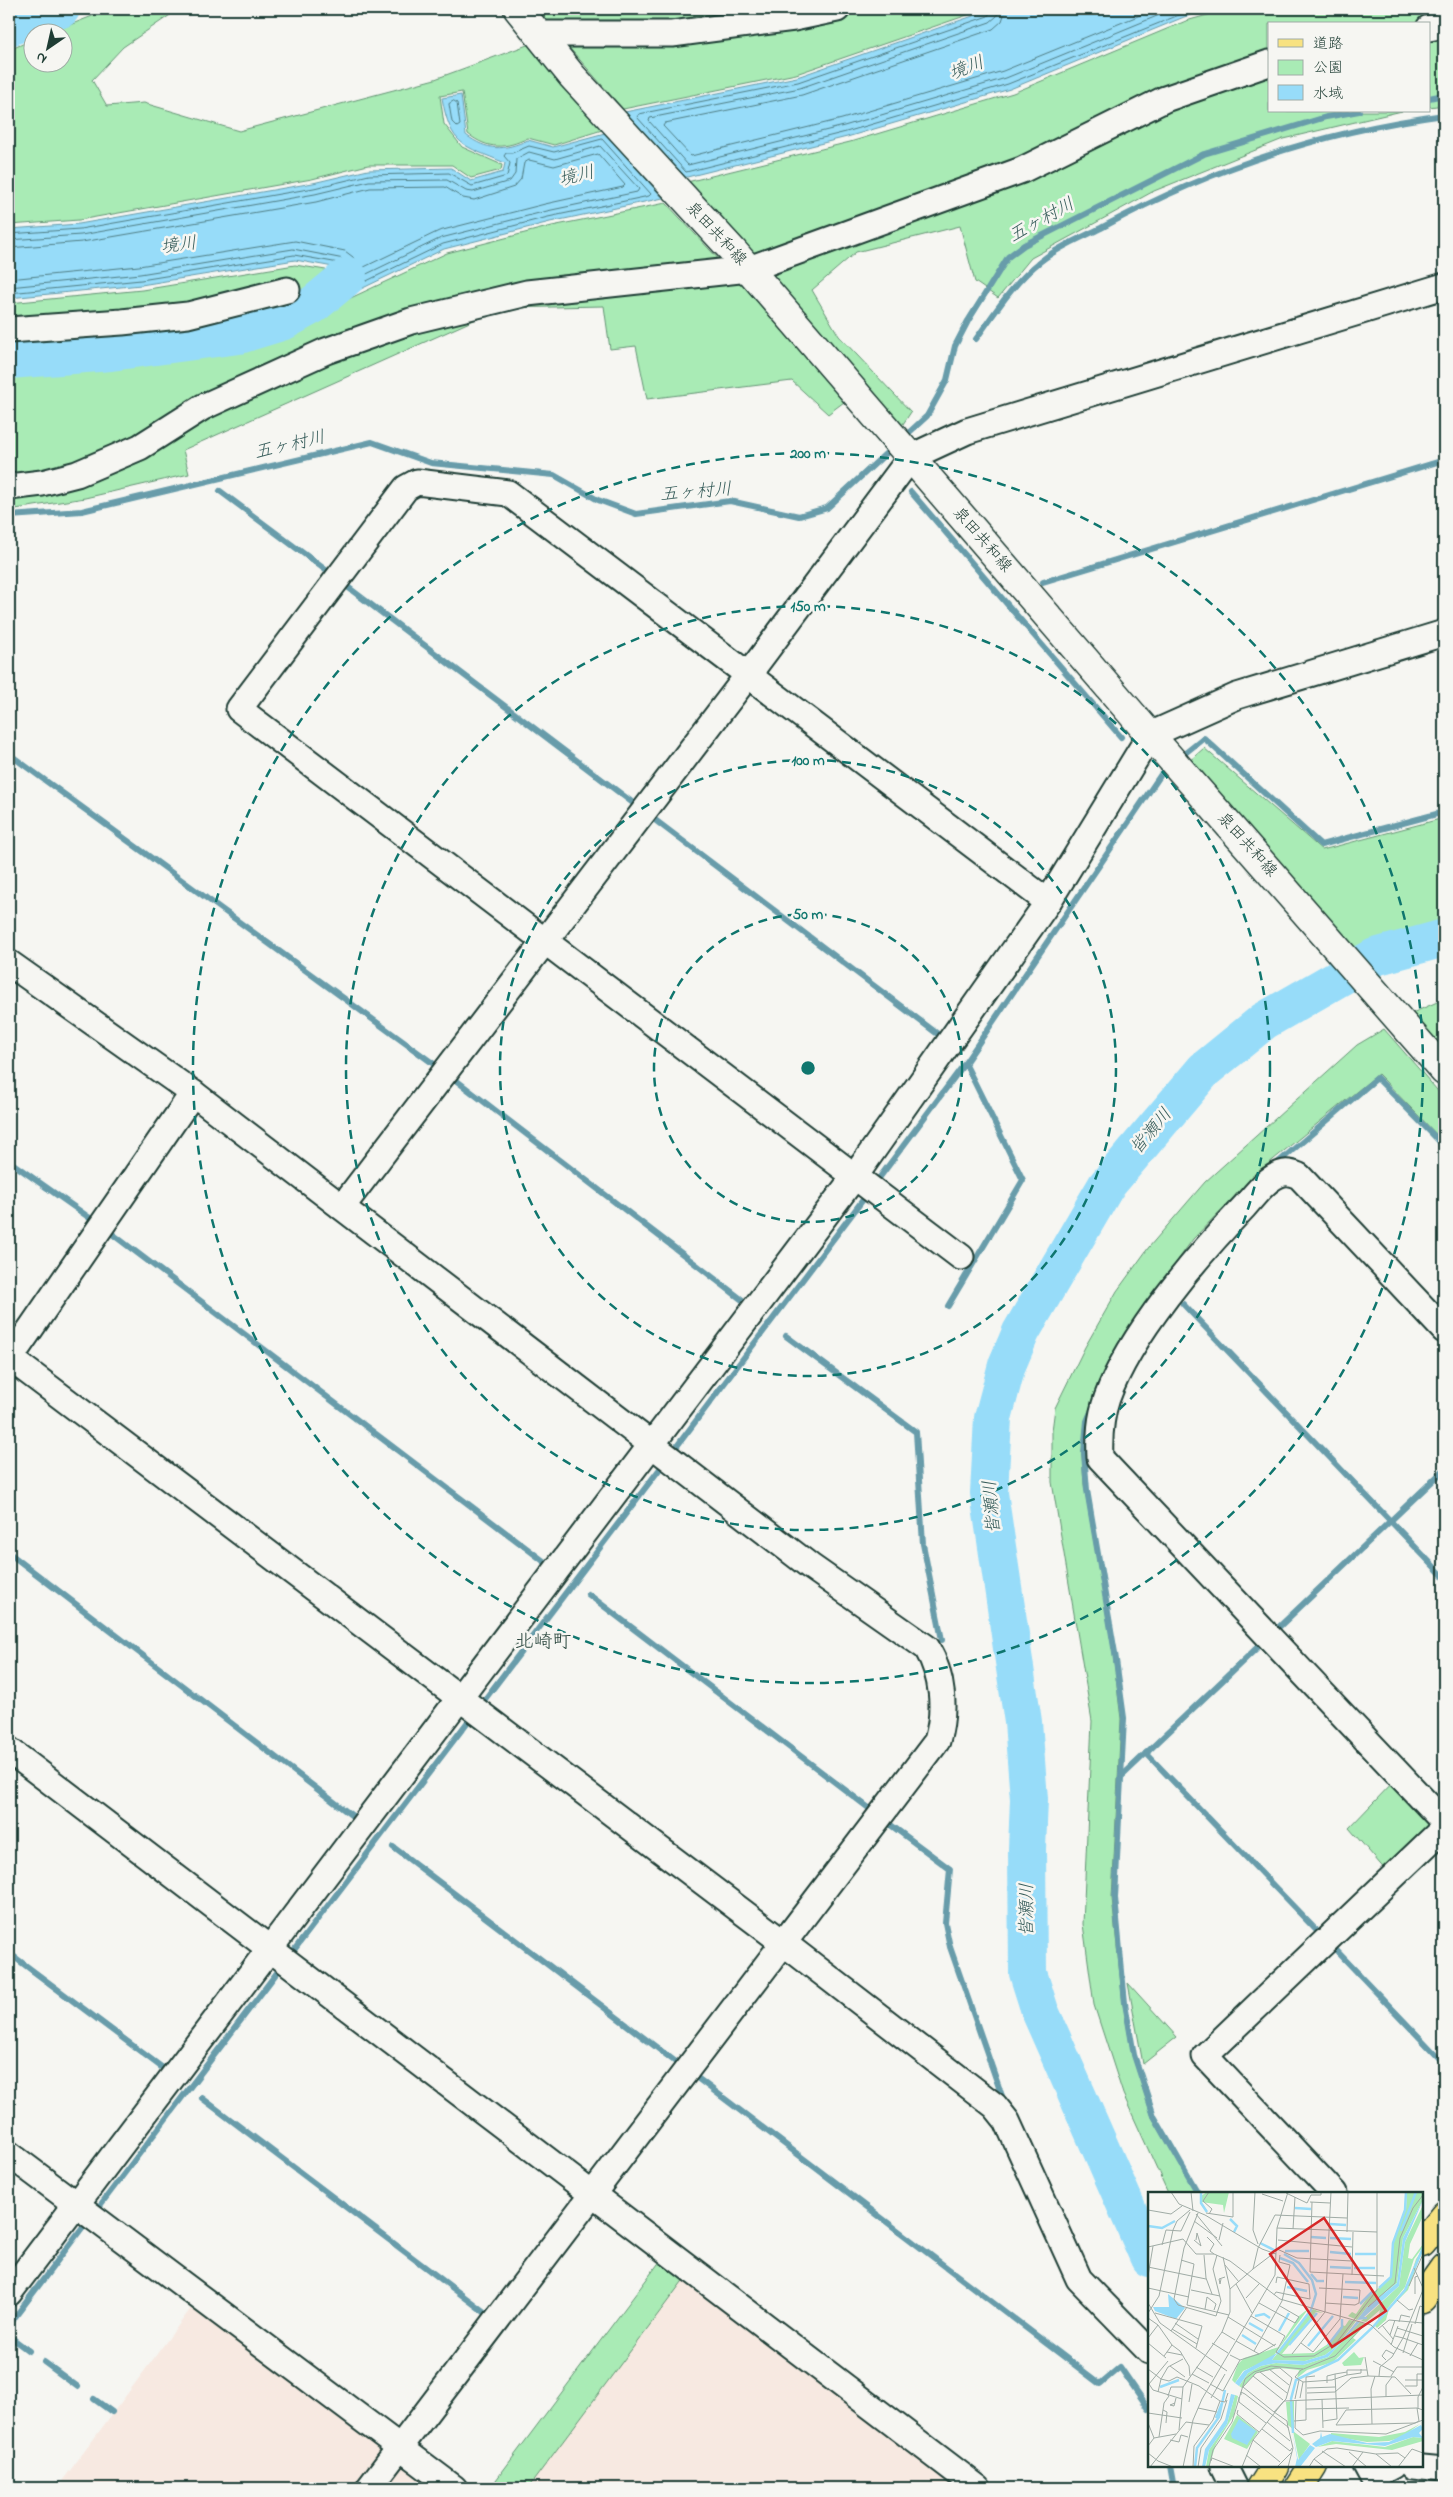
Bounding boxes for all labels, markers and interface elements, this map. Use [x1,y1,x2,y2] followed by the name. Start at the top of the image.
[22,22,72,72] north arrow
[1268,22,1430,112] legend
[1313,33,1343,55] text: 道路
[32,46,51,69] text: N
[946,50,988,88] water label: 境川
[1313,57,1343,79] text: 公園
[1313,83,1343,105] text: 水域
[556,160,598,194] water label: 境川
[1004,192,1080,250] water label: 五ヶ村川
[680,197,752,271] street label: 泉田共和線
[160,231,198,261] water label: 境川
[252,425,328,467] water label: 五ヶ村川
[789,443,826,465] text: 200 m
[659,477,733,509] water label: 五ヶ村川
[947,502,1017,578] street label: 泉田共和線
[790,596,826,618] text: 150 m
[791,750,825,772] text: 100 m
[1211,807,1283,883] street label: 泉田共和線
[793,904,824,926] text: 50 m
[799,1059,817,1077] centre of rings
[1125,1103,1179,1161] water label: 皆瀬川
[978,1479,1008,1535] water label: 皆瀬川
[514,1629,572,1656] district label: 北崎町
[1015,1883,1041,1937] water label: 皆瀬川
[1148,2192,1423,2467] inset map

